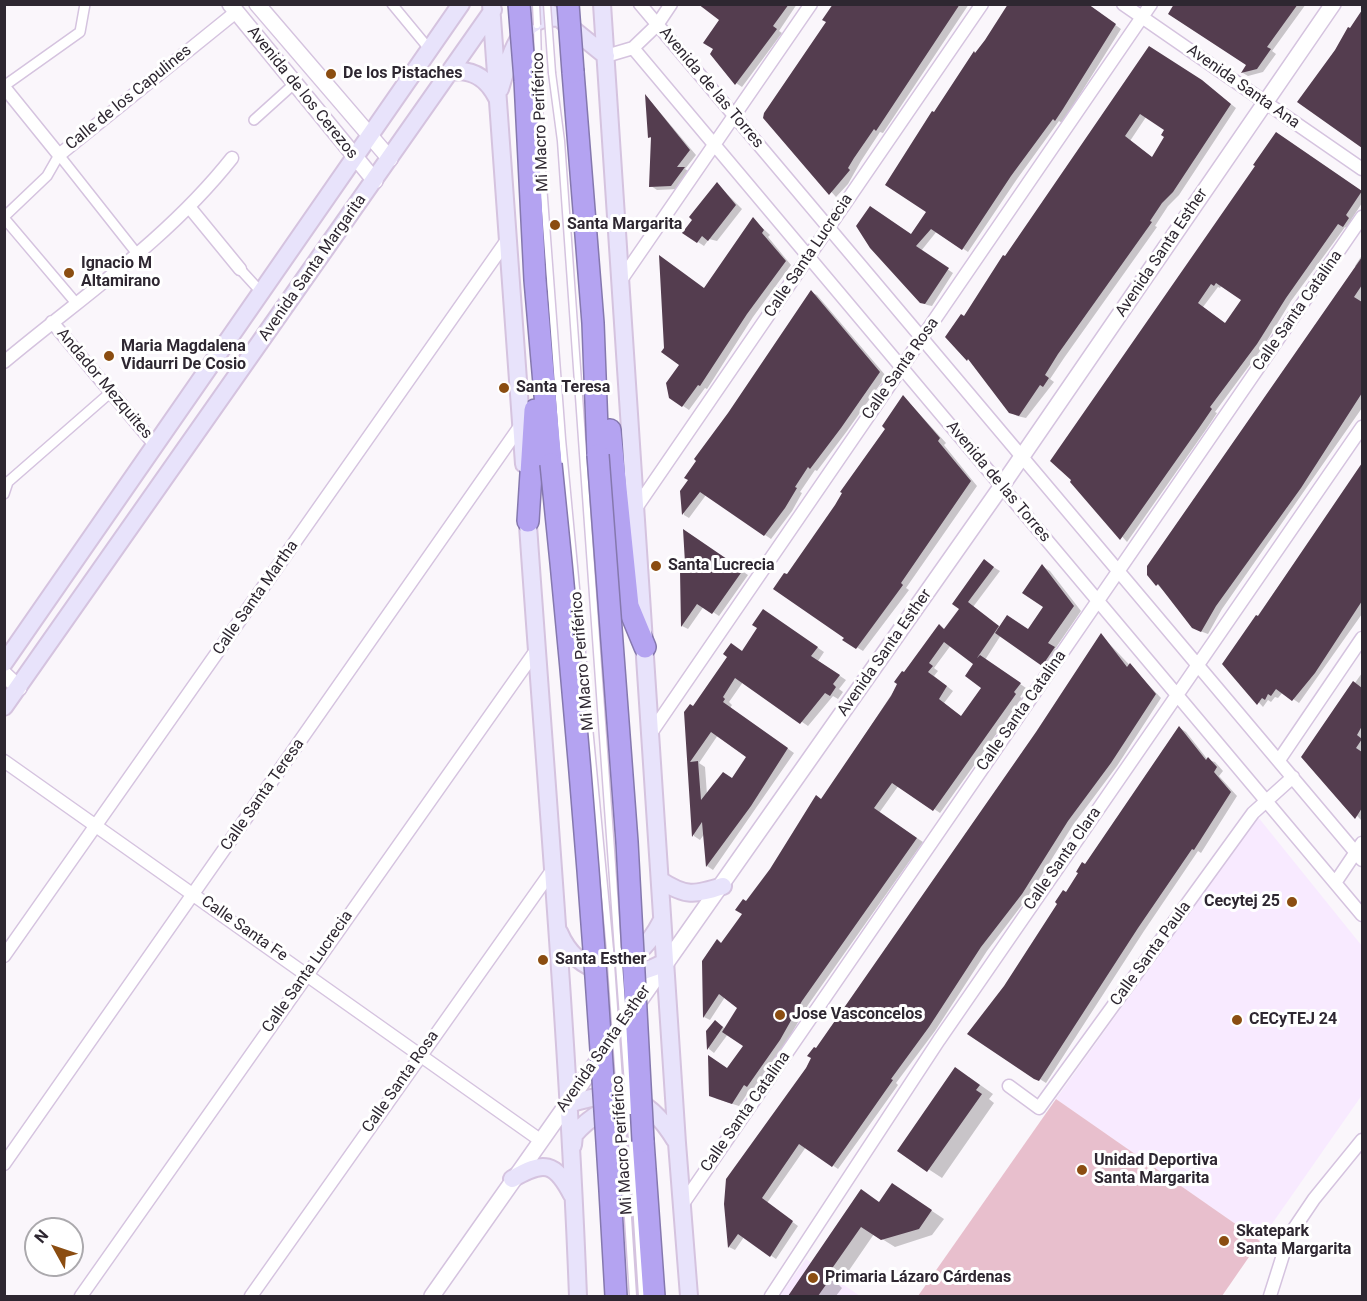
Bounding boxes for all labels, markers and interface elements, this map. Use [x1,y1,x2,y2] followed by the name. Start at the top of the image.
[243,23,361,163] street label: Avenida de los Cerezos
[655,24,767,152] street label: Avenida de las Torres
[62,41,196,155] street label: Calle de los Capulines
[1183,41,1303,133] street label: Avenida Santa Ana
[529,52,553,192] street label: Mi Macro Periférico
[343,64,462,84] place label: De los Pistaches
[324,67,338,81] marker: De los Pistaches
[1112,185,1212,321] street label: Avenida Santa Esther
[255,191,371,345] street label: Avenida Santa Margarita
[761,191,857,321] street label: Calle Santa Lucrecia
[567,215,682,235] place label: Santa Margarita
[548,218,562,232] marker: Santa Margarita
[1249,247,1347,375] street label: Calle Santa Catalina
[81,254,160,292] place label: Ignacio M Altamirano
[62,266,76,280] marker: Ignacio M Altamirano
[859,314,943,424] street label: Calle Santa Rosa
[52,325,156,443] street label: Andador Mezquites
[121,337,246,375] place label: Maria Magdalena Vidaurri De Cosio
[102,349,116,363] marker: Maria Magdalena Vidaurri De Cosio
[516,378,610,398] place label: Santa Teresa
[497,381,511,395] marker: Santa Teresa
[942,418,1054,546] street label: Avenida de las Torres
[209,537,303,659] street label: Calle Santa Martha
[668,556,775,576] place label: Santa Lucrecia
[649,559,663,573] marker: Santa Lucrecia
[834,586,936,720] street label: Avenida Santa Esther
[567,591,599,731] street label: Mi Macro Periférico
[973,647,1071,775] street label: Calle Santa Catalina
[217,735,309,855] street label: Calle Santa Teresa
[1020,804,1106,914] street label: Calle Santa Clara
[197,892,291,966] street label: Calle Santa Fe
[1204,892,1280,912] place label: Cecytej 25
[1285,895,1299,909] marker: Cecytej 25
[1107,898,1195,1010] street label: Calle Santa Paula
[259,907,357,1037] street label: Calle Santa Lucrecia
[555,950,646,970] place label: Santa Esther
[536,953,550,967] marker: Santa Esther
[553,982,655,1116] street label: Avenida Santa Esther
[792,1005,922,1025] place label: Jose Vasconcelos
[773,1008,787,1022] marker: Jose Vasconcelos
[1249,1010,1337,1030] place label: CECyTEJ 24
[1230,1013,1244,1027] marker: CECyTEJ 24
[359,1027,443,1137] street label: Calle Santa Rosa
[697,1048,795,1176] street label: Calle Santa Catalina
[609,1075,637,1215] street label: Mi Macro Periférico
[1094,1151,1218,1189] place label: Unidad Deportiva Santa Margarita
[1075,1163,1089,1177] marker: Unidad Deportiva Santa Margarita
[24,1217,84,1277] north arrow
[1236,1222,1351,1260] place label: Skatepark Santa Margarita
[30,1226,52,1247] text: N
[1217,1234,1231,1248] marker: Skatepark Santa Margarita
[825,1268,1011,1288] place label: Primaria Lázaro Cárdenas
[806,1271,820,1285] marker: Primaria Lázaro Cárdenas

